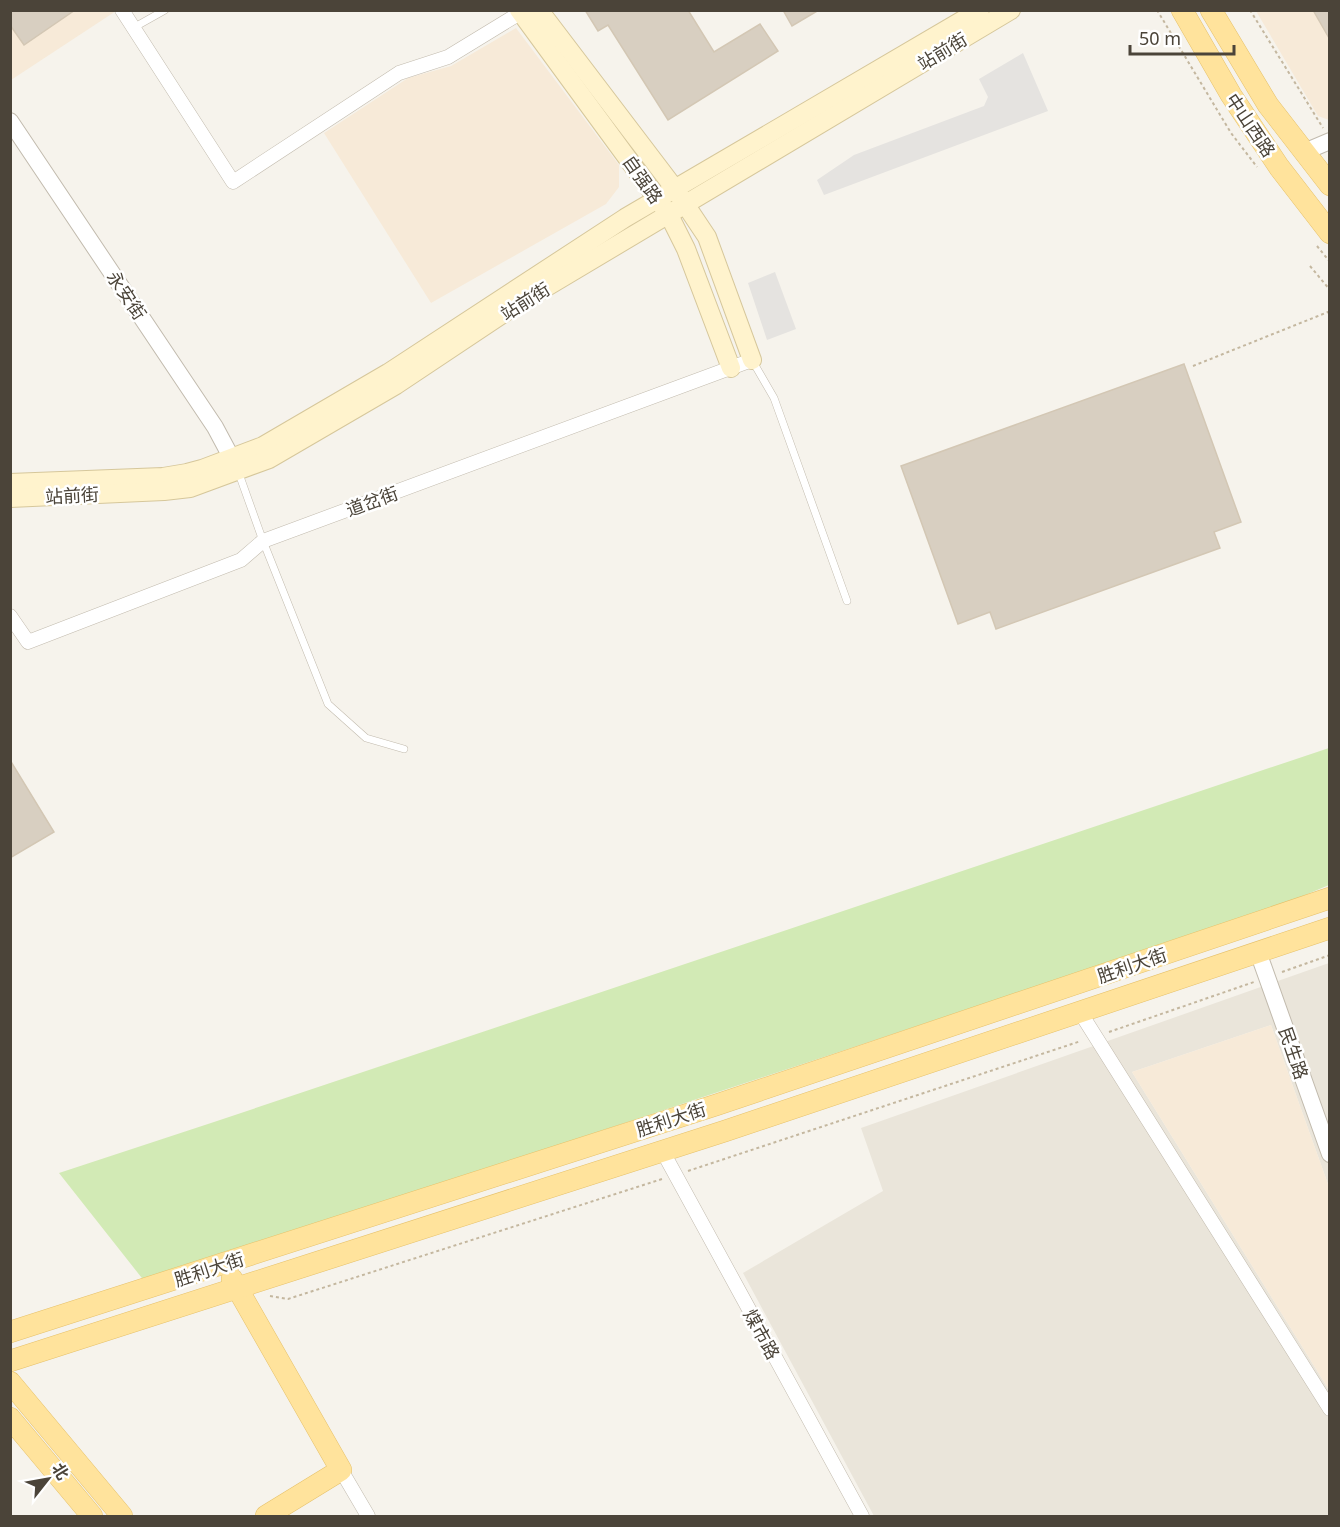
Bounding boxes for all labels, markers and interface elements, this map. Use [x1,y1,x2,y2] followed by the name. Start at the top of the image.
[1130,18,1234,56] scale bar
[1139,26,1181,50] text: 50 m
[913,27,971,75] street label: 站前街
[1221,88,1281,162] street label: 中山西路
[618,150,668,208] street label: 自强路
[102,266,152,324] street label: 永安街
[496,277,554,325] street label: 站前街
[343,480,401,522] street label: 道岔街
[44,482,100,508] street label: 站前街
[1094,942,1170,988] street label: 胜利大街
[1274,1024,1314,1082] street label: 民生路
[633,1096,709,1142] street label: 胜利大街
[171,1246,247,1292] street label: 胜利大街
[738,1305,786,1363] street label: 煤市路
[18,1449,78,1509] north arrow
[47,1459,74,1484] text: 北

